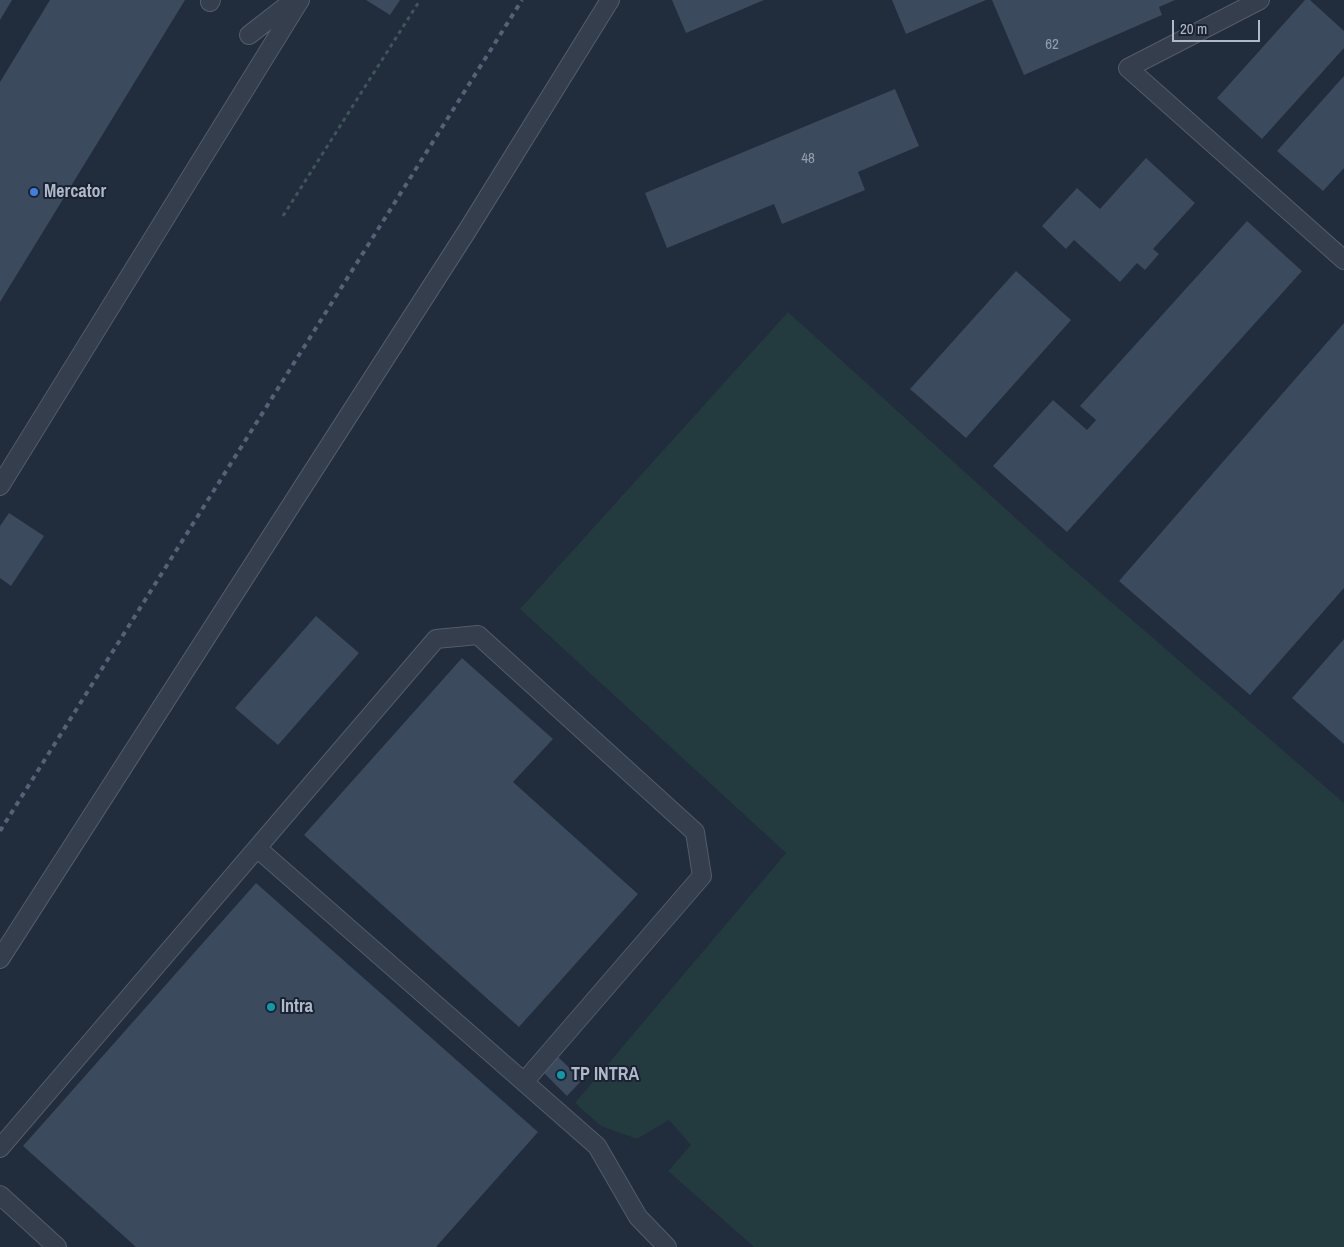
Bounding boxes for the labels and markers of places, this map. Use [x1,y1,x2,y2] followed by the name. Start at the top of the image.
[44,181,106,203] place label: Mercator
[28,186,40,198] marker: Mercator
[281,996,313,1018] place label: Intra
[265,1001,277,1013] marker: Intra
[571,1064,639,1086] place label: TP INTRA
[555,1069,567,1081] marker: TP INTRA

